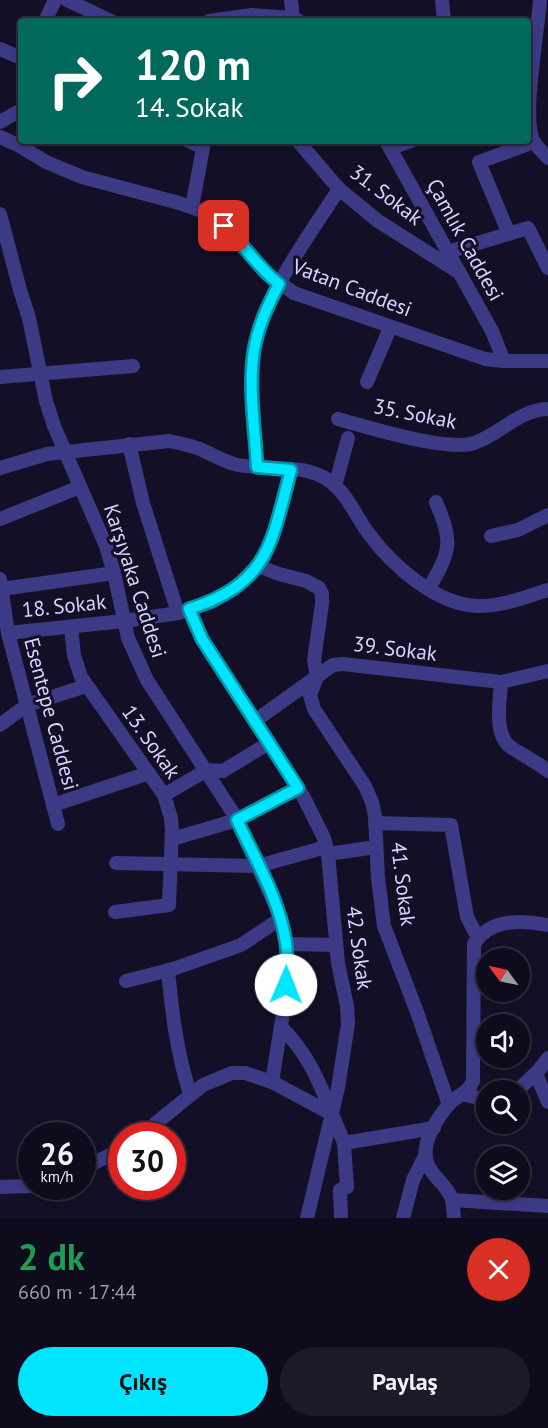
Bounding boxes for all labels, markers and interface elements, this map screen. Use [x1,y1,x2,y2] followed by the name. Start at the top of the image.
[135,37,251,92] text: 120 m
[36,42,114,120] icon: right
[135,90,243,124] text: 14. Sokak
[345,158,428,231] street label: 31. Sokak
[421,174,510,306] street label: Çamlık Caddesi
[198,200,249,251] pin
[207,209,240,242] icon: arrive
[288,252,416,323] street label: Vatan Caddesi
[371,392,459,435] street label: 35. Sokak
[98,500,173,661] street label: Karşıyaka Caddesi
[21,588,107,623] street label: 18. Sokak
[352,630,439,667] street label: 39. Sokak
[18,634,85,793] street label: Esentepe Caddesi
[116,699,187,784] street label: 13. Sokak
[385,840,422,927] street label: 41. Sokak
[340,904,379,992] street label: 42. Sokak
[476,948,530,1002] north arrow
[476,948,530,1200] map controls
[254,953,318,1017] position arrow
[476,1014,530,1068] button: sound
[476,1080,530,1134] button: search
[108,1122,186,1200] speed limit sign: 30
[40,1134,74,1173] text: 26
[476,1146,530,1200] button: layers
[41,1167,73,1186] text: km/h
[18,1233,85,1280] text: 2 dk
[467,1238,530,1301] button: close
[18,1279,136,1305] text: 660 m · 17:44
[18,1347,268,1416] button: Çıkış
[280,1347,530,1416] button: Paylaş

